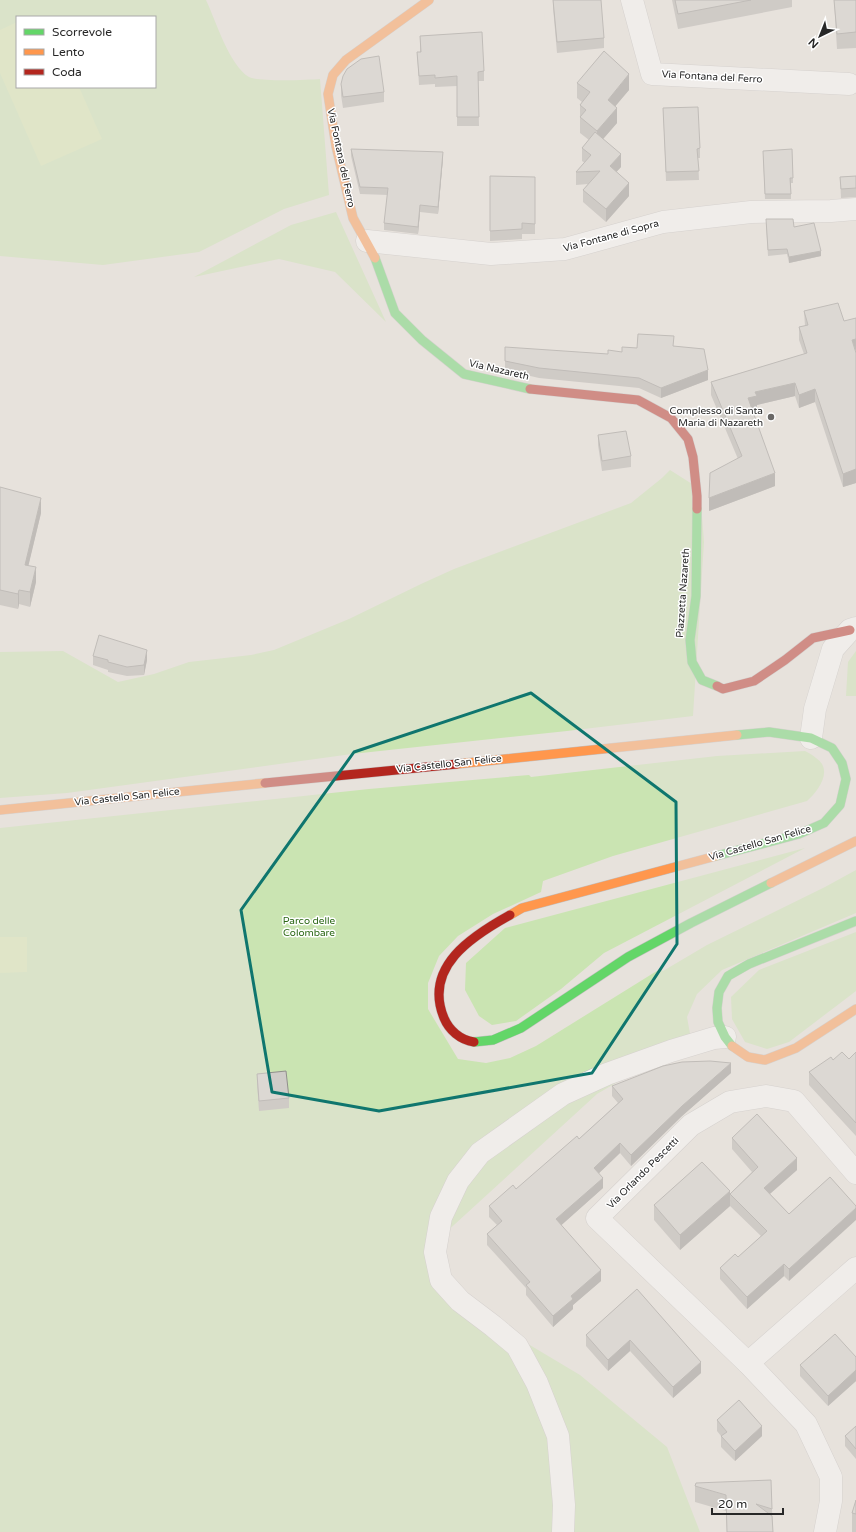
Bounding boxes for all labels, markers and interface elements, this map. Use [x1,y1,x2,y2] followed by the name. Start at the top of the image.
[16,16,156,88] legend
[800,16,840,56] north arrow
[52,25,112,39] text: Scorrevole
[806,35,821,51] text: N
[52,45,85,59] text: Lento
[52,65,82,79] text: Coda
[661,68,763,86] street label: Via Fontana del Ferro
[325,107,357,209] street label: Via Fontana del Ferro
[562,217,660,255] street label: Via Fontane di Sopra
[468,357,530,383] street label: Via Nazareth
[670,405,763,429] place label: Complesso di Santa Maria di Nazareth
[766,412,776,422] marker: Complesso di Santa Maria di Nazareth
[674,548,692,638] street label: Piazzetta Nazareth
[396,752,503,775] street label: Via Castello San Felice
[74,785,181,808] street label: Via Castello San Felice
[708,823,813,863] street label: Via Castello San Felice
[283,915,336,939] park label: Parco delle Colombare
[605,1135,681,1211] street label: Via Orlando Pescetti
[712,1490,783,1516] scale bar
[718,1497,747,1511] text: 20 m

